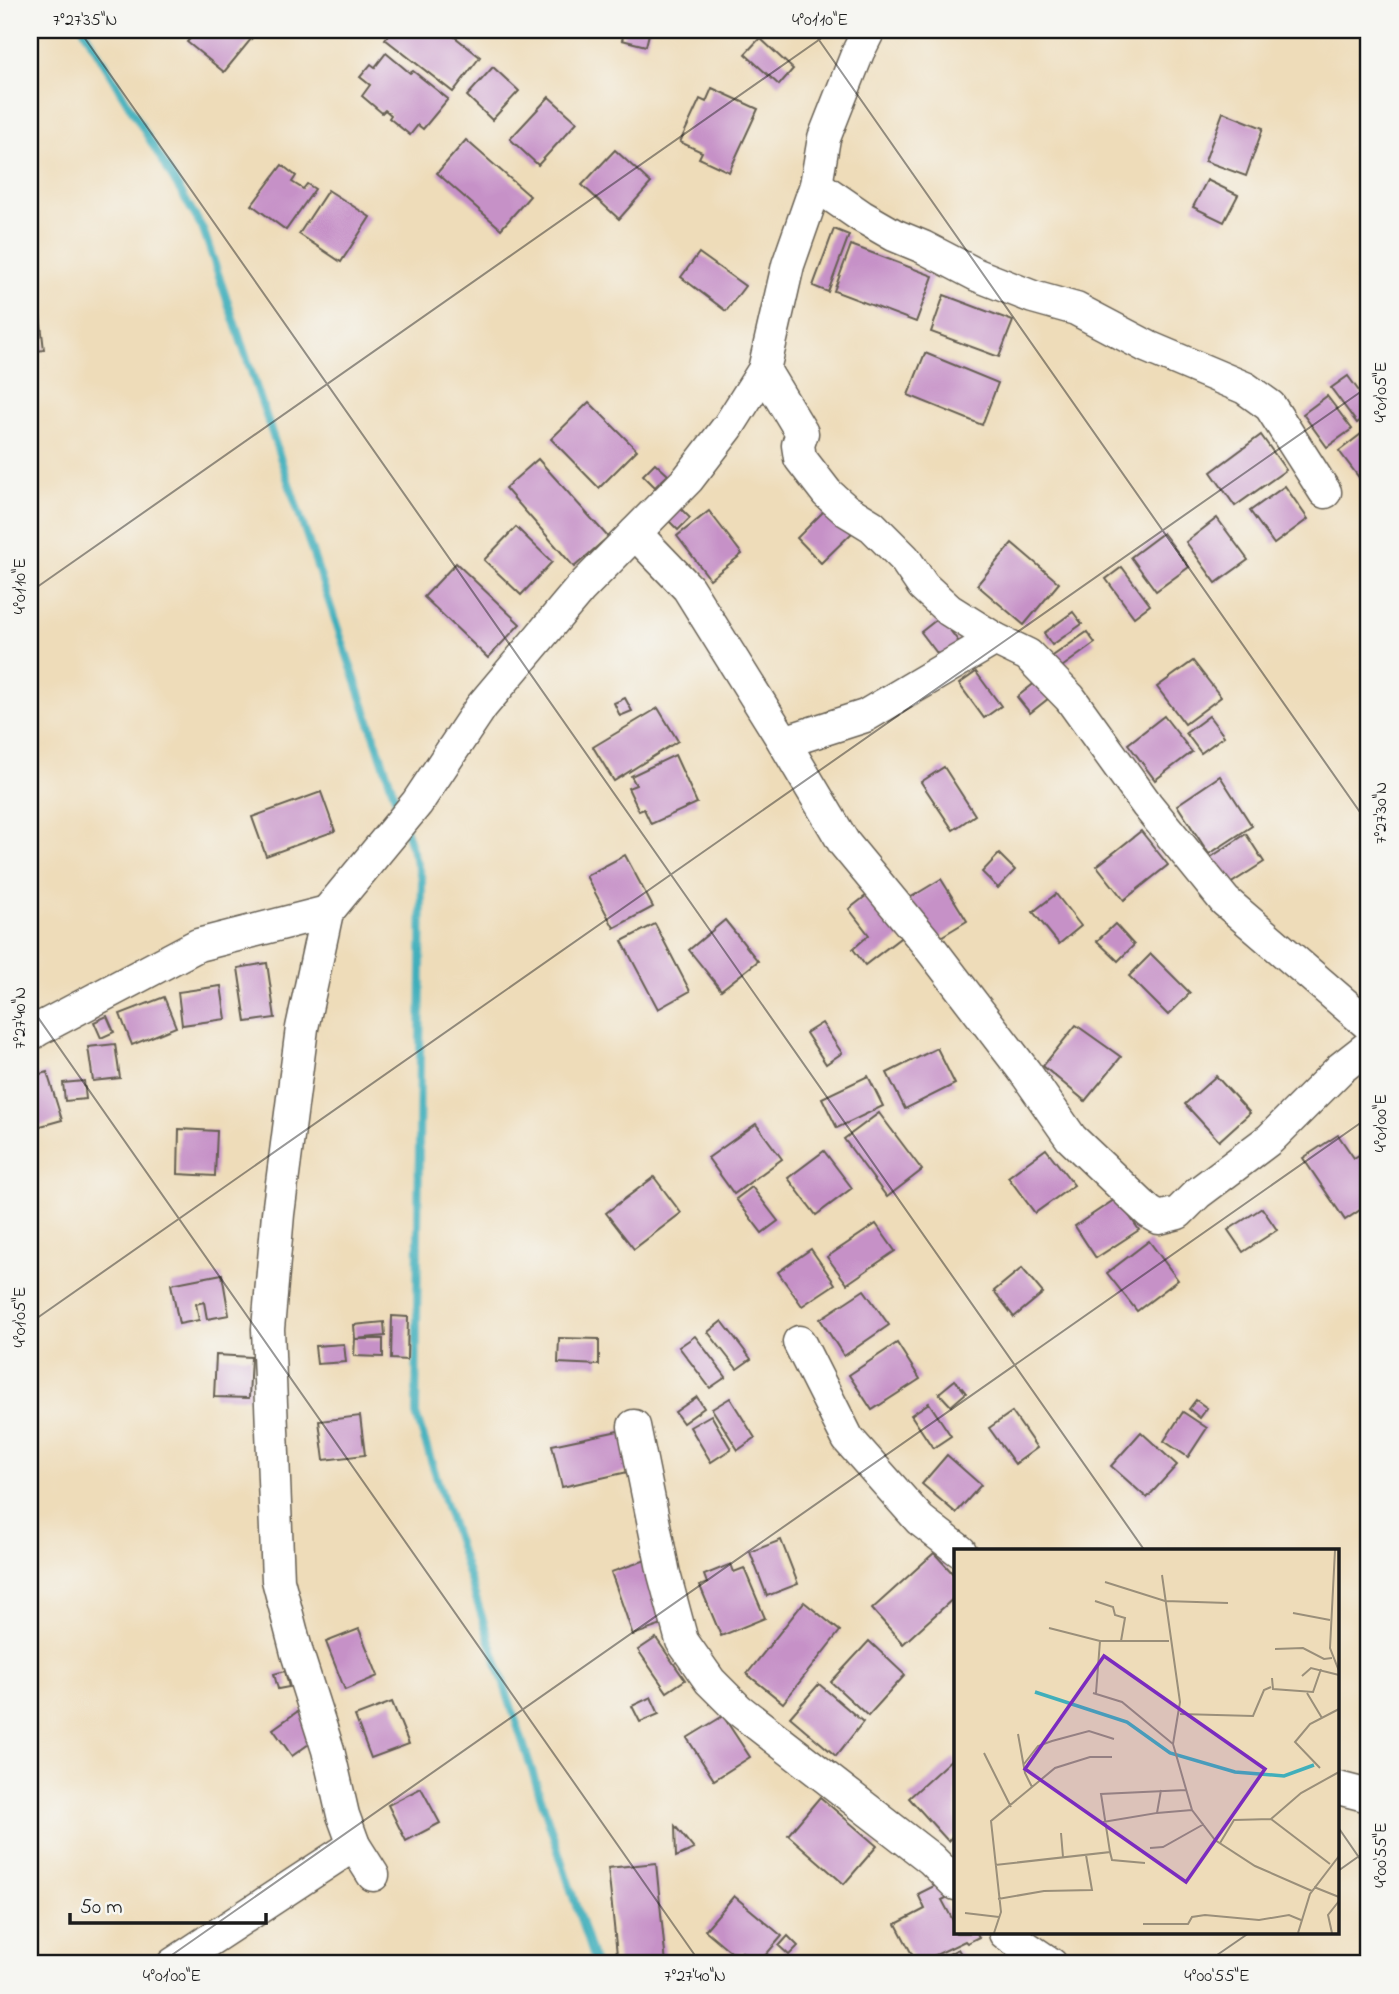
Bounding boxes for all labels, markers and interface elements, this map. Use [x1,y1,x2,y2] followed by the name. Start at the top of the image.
[53,8,117,34] text: 7°27'35"N
[792,8,848,34] text: 4°01'10"E
[1369,362,1395,422] text: 4°01'05"E
[8,558,34,614] text: 4°01'10"E
[1369,782,1395,844] text: 7°27'30"N
[8,987,34,1049] text: 7°27'40"N
[1369,1094,1395,1152] text: 4°01'00"E
[8,1287,34,1347] text: 4°01'05"E
[954,1549,1340,1934] inset map
[1369,1822,1395,1888] text: 4°00'55"E
[70,1882,266,1926] scale bar
[80,1893,123,1923] text: 50 m
[143,1964,201,1990] text: 4°01'00"E
[664,1964,726,1990] text: 7°27'40"N
[1184,1964,1250,1990] text: 4°00'55"E

